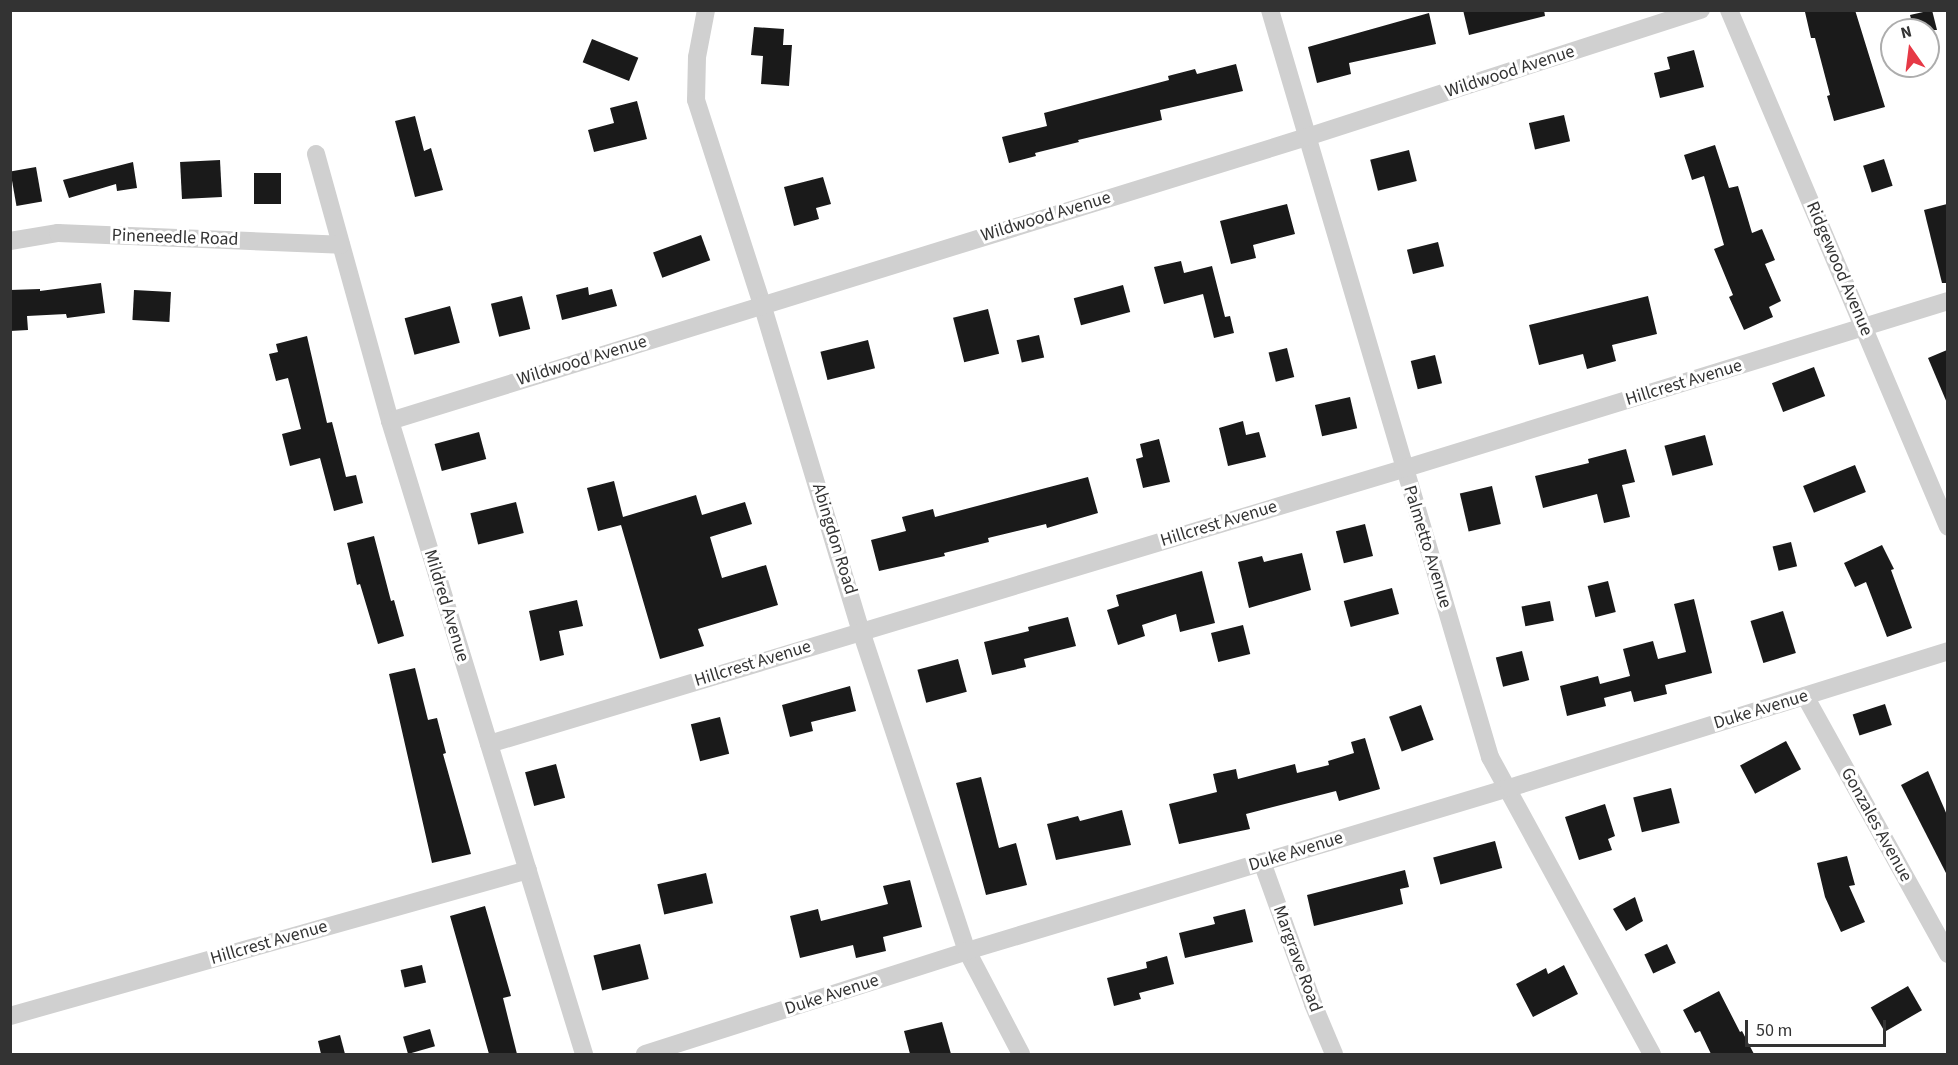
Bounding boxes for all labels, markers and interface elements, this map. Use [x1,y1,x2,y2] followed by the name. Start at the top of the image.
[1880,18,1940,78] north arrow
[1898,21,1914,44] text: N
[1443,41,1577,103] street label: Wildwood Avenue
[978,187,1114,247] street label: Wildwood Avenue
[1801,199,1877,339] street label: Ridgewood Avenue
[111,225,239,251] street label: Pineneedle Road
[514,331,650,391] street label: Wildwood Avenue
[1623,355,1745,411] street label: Hillcrest Avenue
[807,481,861,597] street label: Abingdon Road
[1398,483,1456,611] street label: Palmetto Avenue
[1158,496,1280,552] street label: Hillcrest Avenue
[419,547,473,665] street label: Mildred Avenue
[692,636,814,692] street label: Hillcrest Avenue
[1711,685,1811,735] street label: Duke Avenue
[1836,764,1916,886] street label: Gonzales Avenue
[1246,827,1346,877] street label: Duke Avenue
[1268,903,1326,1015] street label: Margrave Road
[208,916,330,970] street label: Hillcrest Avenue
[782,970,882,1020] street label: Duke Avenue
[1748,1008,1889,1046] scale bar
[1756,1018,1792,1043] text: 50 m

